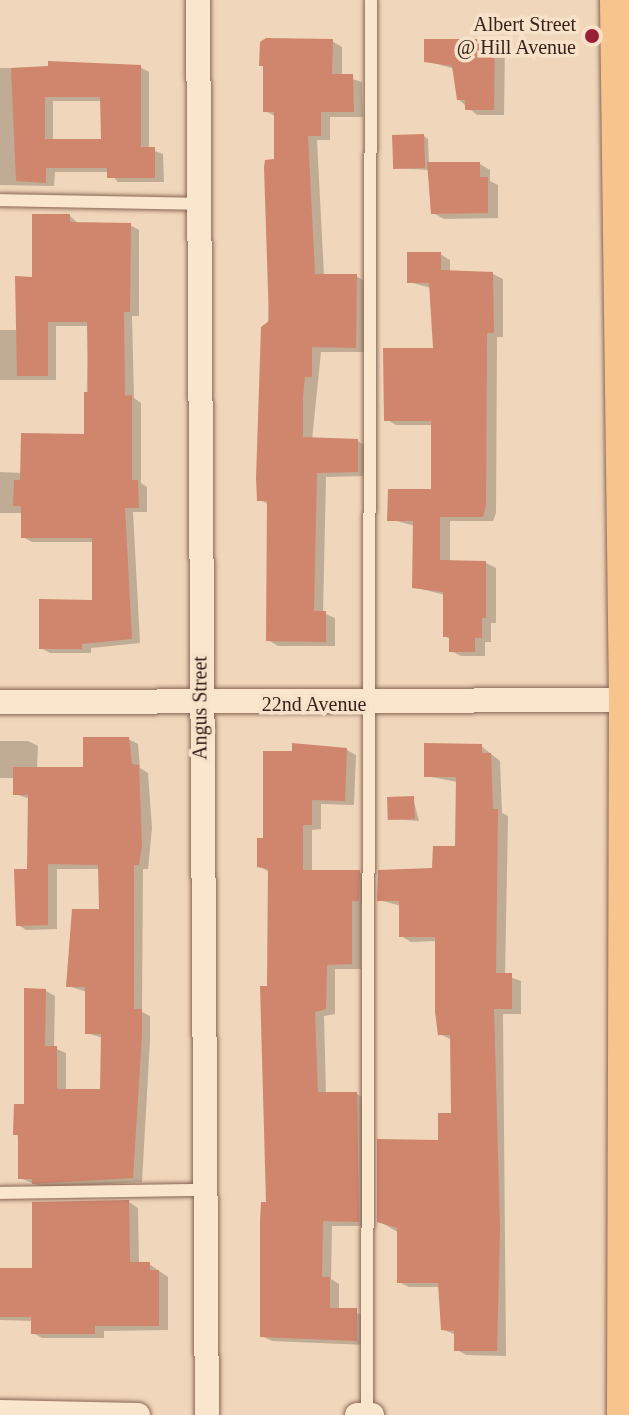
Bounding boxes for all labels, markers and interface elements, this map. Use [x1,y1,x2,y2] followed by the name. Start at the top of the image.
[456,12,576,59] place label: Albert Street @ Hill Avenue
[583,27,601,45] marker: Albert Street @ Hill Avenue
[188,656,212,760] street label: Angus Street
[261,692,367,716] street label: 22nd Avenue

